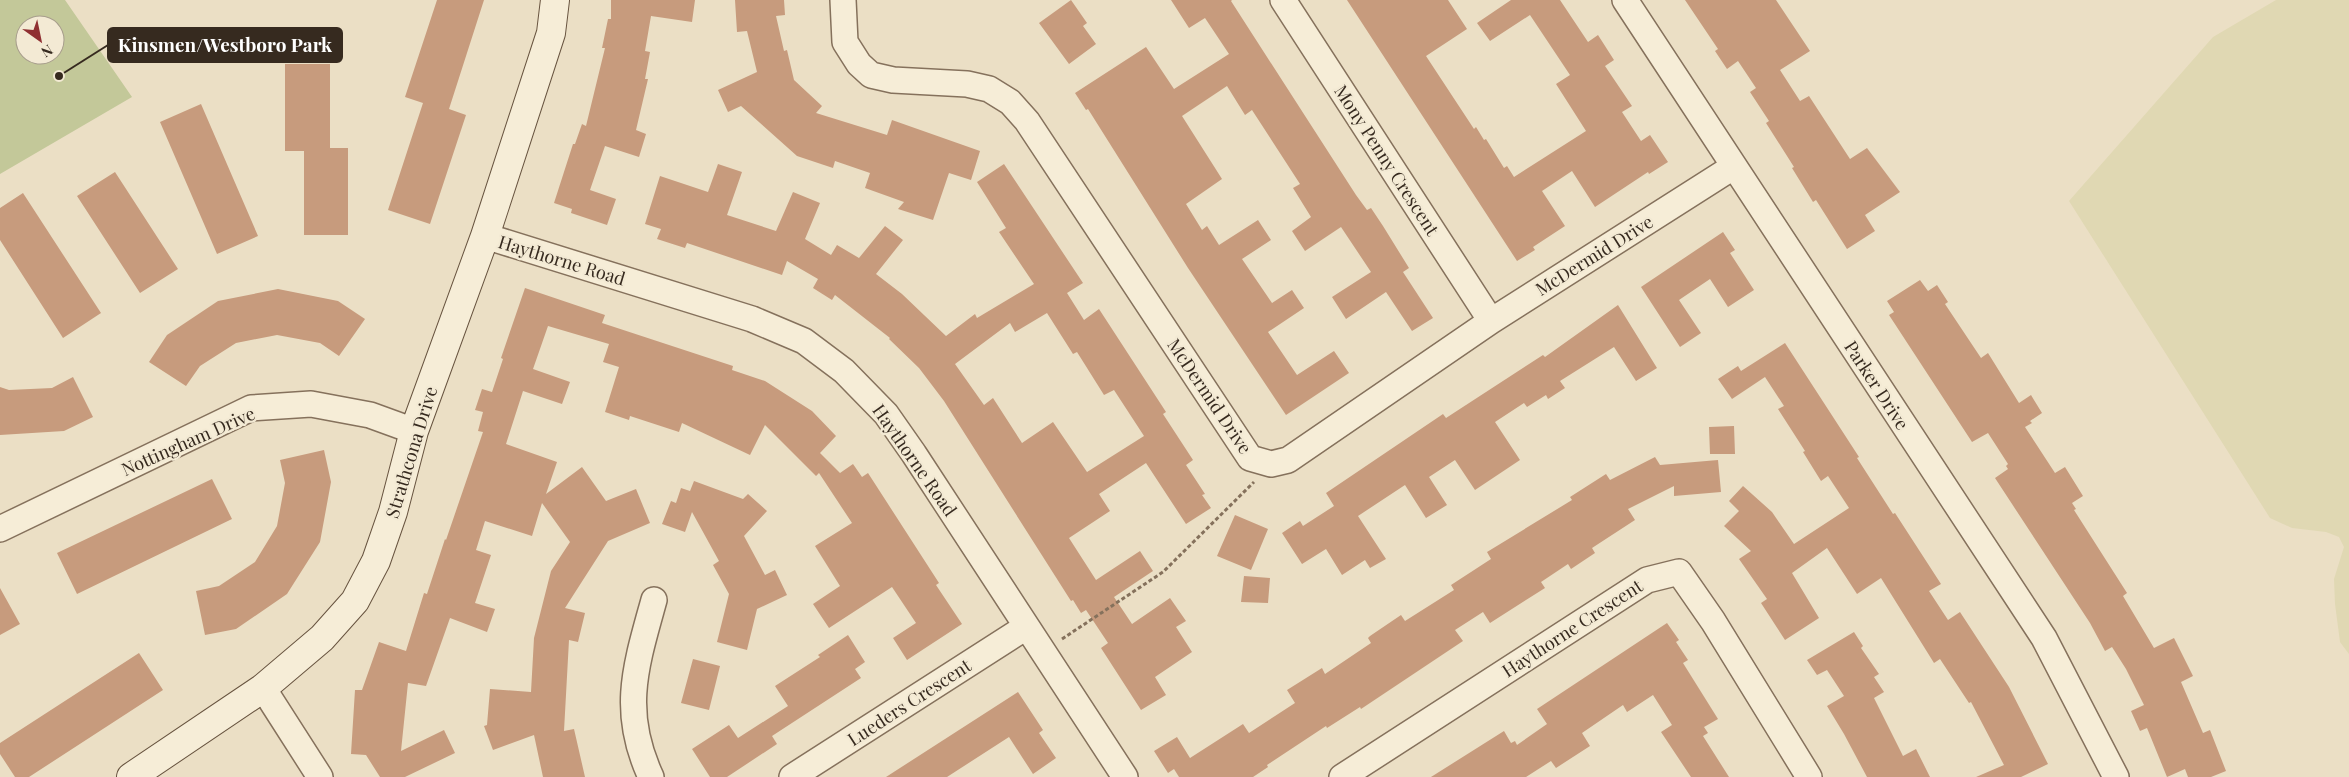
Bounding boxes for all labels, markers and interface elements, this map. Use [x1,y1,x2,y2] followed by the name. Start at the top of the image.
[15,15,65,65] north arrow
[108,28,342,62] callout: Kinsmen/Westboro Park
[118,31,333,57] text: Kinsmen/Westboro Park
[38,41,57,62] text: N
[1329,80,1445,240] street label: Mony Penny Crescent
[1531,209,1657,301] street label: McDermid Drive
[496,229,629,291] street label: Haythorne Road
[1162,334,1258,458] street label: McDermid Drive
[1839,336,1915,434] street label: Parker Drive
[380,383,442,521] street label: Strathcona Drive
[867,399,963,521] street label: Haythorne Road
[117,401,259,481] street label: Nottingham Drive
[1497,573,1647,682] street label: Haythorne Crescent
[843,653,976,751] street label: Lueders Crescent

